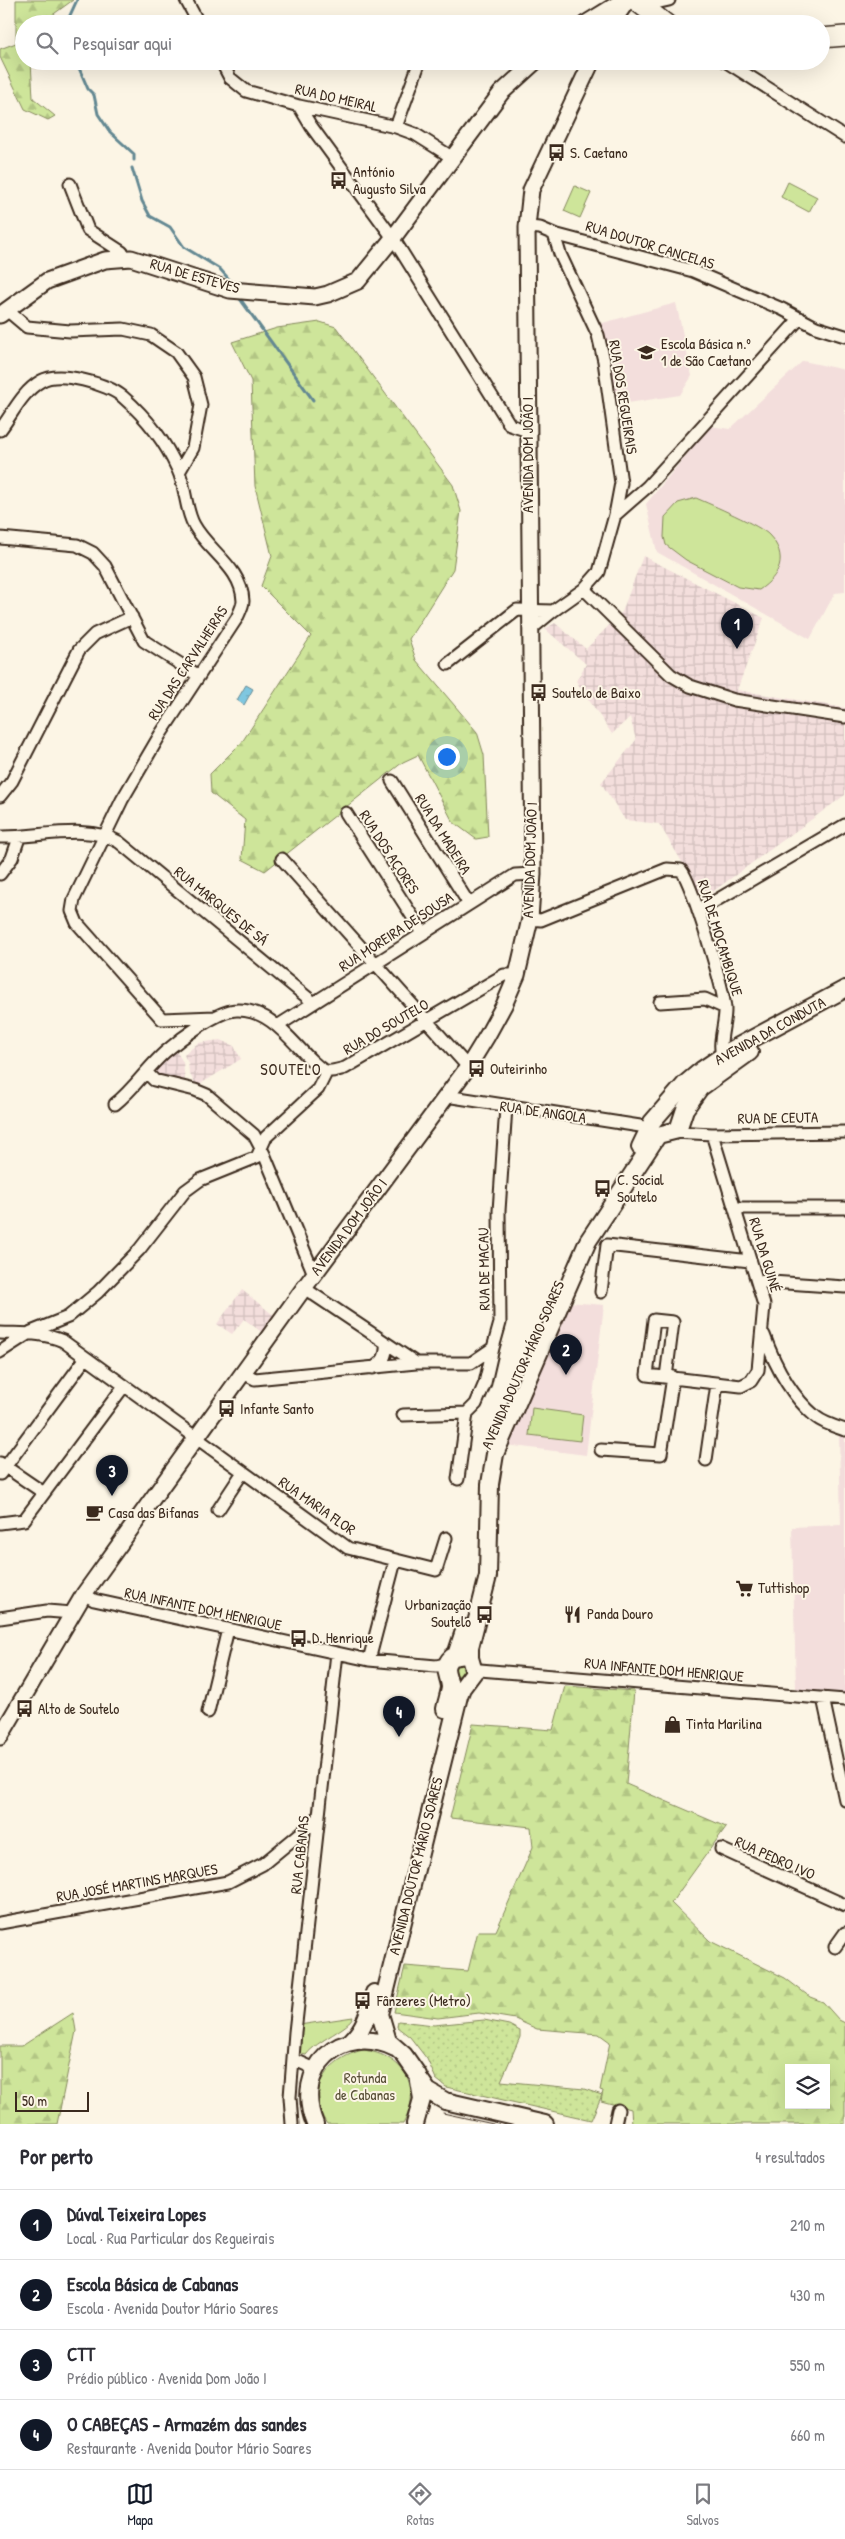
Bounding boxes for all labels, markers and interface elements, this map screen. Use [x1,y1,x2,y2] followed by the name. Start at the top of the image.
[15,15,830,70] search box
[33,29,61,57] icon: search
[73,30,172,56] text: Pesquisar aqui
[293,78,380,117] street label: RUA DO MEIRAL
[570,142,627,163] place label: S. Caetano
[546,143,566,163] bus stop icon: S. Caetano
[353,161,426,199] place label: António Augusto Silva
[329,171,349,191] bus stop icon: António Augusto Silva
[583,215,717,274] street label: RUA DOUTOR CANCELAS
[148,253,242,298] street label: RUA DE ESTEVES
[661,333,751,371] place label: Escola Básica n.º 1 de São Caetano
[604,338,643,456] street label: RUA DOS REGUEIRAIS
[637,343,657,363] school or university icon: Escola Básica n.º 1 de São Caetano
[517,397,538,513] street label: AVENIDA DOM JOÃO I
[143,601,233,724] street label: RUA DAS CARVALHEIRAS
[721,608,753,649] pin: 1
[552,682,640,703] place label: Soutelo de Baixo
[528,683,548,703] bus stop icon: Soutelo de Baixo
[434,744,460,770] your location
[410,789,477,879] street label: RUA DA MADEIRA
[517,802,542,918] street label: AVENIDA DOM JOÃO I
[355,806,424,898] street label: RUA DOS AÇORES
[170,861,273,950] street label: RUA MARQUES DE SÁ
[693,877,748,999] street label: RUA DE MOÇAMBIQUE
[334,886,458,976] street label: RUA MOREIRA DE SOUSA
[710,991,830,1070] street label: AVENIDA DA CONDUTA
[339,994,432,1060] street label: RUA DO SOUTELO
[260,1058,322,1080] district label: SOUTELO
[490,1058,547,1079] place label: Outeirinho
[466,1059,486,1079] bus stop icon: Outeirinho
[499,1095,588,1128] street label: RUA DE ANGOLA
[738,1106,819,1129] street label: RUA DE CEUTA
[617,1169,664,1207] place label: C. Social Soutelo
[305,1174,392,1279] street label: AVENIDA DOM JOÃO I
[593,1179,613,1199] bus stop icon: C. Social Soutelo
[744,1215,787,1295] street label: RUA DA GUINÉ
[472,1227,495,1311] street label: RUA DE MACAU
[476,1277,569,1452] street label: AVENIDA DOUTOR MÁRIO SOARES
[550,1334,582,1375] pin: 2
[240,1398,314,1419] place label: Infante Santo
[216,1399,236,1419] bus stop icon: Infante Santo
[96,1455,128,1496] pin: 3
[275,1471,360,1540] street label: RUA MARIA FLOR
[108,1502,199,1523] place label: Casa das Bifanas
[84,1503,104,1523] cafe icon: Casa das Bifanas
[758,1577,810,1598] place label: Tuttishop
[734,1578,754,1598] supermarket icon: Tuttishop
[123,1582,284,1635] street label: RUA INFANTE DOM HENRIQUE
[405,1594,471,1632] place label: Urbanização Soutelo
[587,1603,653,1624] place label: Panda Douro
[475,1604,495,1624] bus stop icon: Urbanização Soutelo
[563,1604,583,1624] restaurant icon: Panda Douro
[312,1627,374,1648] place label: D. Henrique
[288,1628,308,1648] bus stop icon: D. Henrique
[583,1652,745,1687] street label: RUA INFANTE DOM HENRIQUE
[383,1696,415,1737] pin: 4
[38,1698,119,1719] place label: Alto de Soutelo
[14,1699,34,1719] bus stop icon: Alto de Soutelo
[686,1713,762,1734] place label: Tinta Marilina
[662,1714,682,1734] shop icon: Tinta Marilina
[383,1775,448,1957] street label: AVENIDA DOUTOR MÁRIO SOARES
[285,1815,314,1895] street label: RUA CABANAS
[732,1831,819,1885] street label: RUA PEDRO IVO
[55,1858,219,1907] street label: RUA JOSÉ MARTINS MARQUES
[376,1990,471,2011] place label: Fânzeres (Metro)
[353,1991,373,2011] bus stop icon: Fânzeres (Metro)
[785,2064,830,2109] map controls
[785,2064,830,2109] button: layers
[335,2067,395,2105] park label: Rotunda de Cabanas
[15,2089,89,2112] scale bar
[22,2091,47,2110] text: 50 m
[20,2142,93,2171] text: Por perto
[755,2146,825,2168] text: 4 resultados
[67,2201,206,2227] text: Dúval Teixeira Lopes
[33,2214,39,2236] text: 1
[790,2214,825,2236] text: 210 m
[67,2227,274,2249] text: Local · Rua Particular dos Regueirais
[67,2271,238,2297] text: Escola Básica de Cabanas
[32,2284,40,2306] text: 2
[790,2284,825,2306] text: 430 m
[67,2297,278,2319] text: Escola · Avenida Doutor Mário Soares
[67,2341,95,2367] text: CTT
[32,2354,40,2376] text: 3
[790,2354,825,2376] text: 550 m
[67,2367,267,2389] text: Prédio público · Avenida Dom João I
[67,2411,307,2437] text: O CABEÇAS - Armazém das sandes
[33,2424,39,2446] text: 4
[791,2424,825,2446] text: 660 m
[67,2437,311,2459] text: Restaurante · Avenida Doutor Mário Soares
[126,2480,154,2529] tab: Mapa
[406,2480,434,2529] tab: Rotas
[687,2480,719,2529] tab: Salvos

